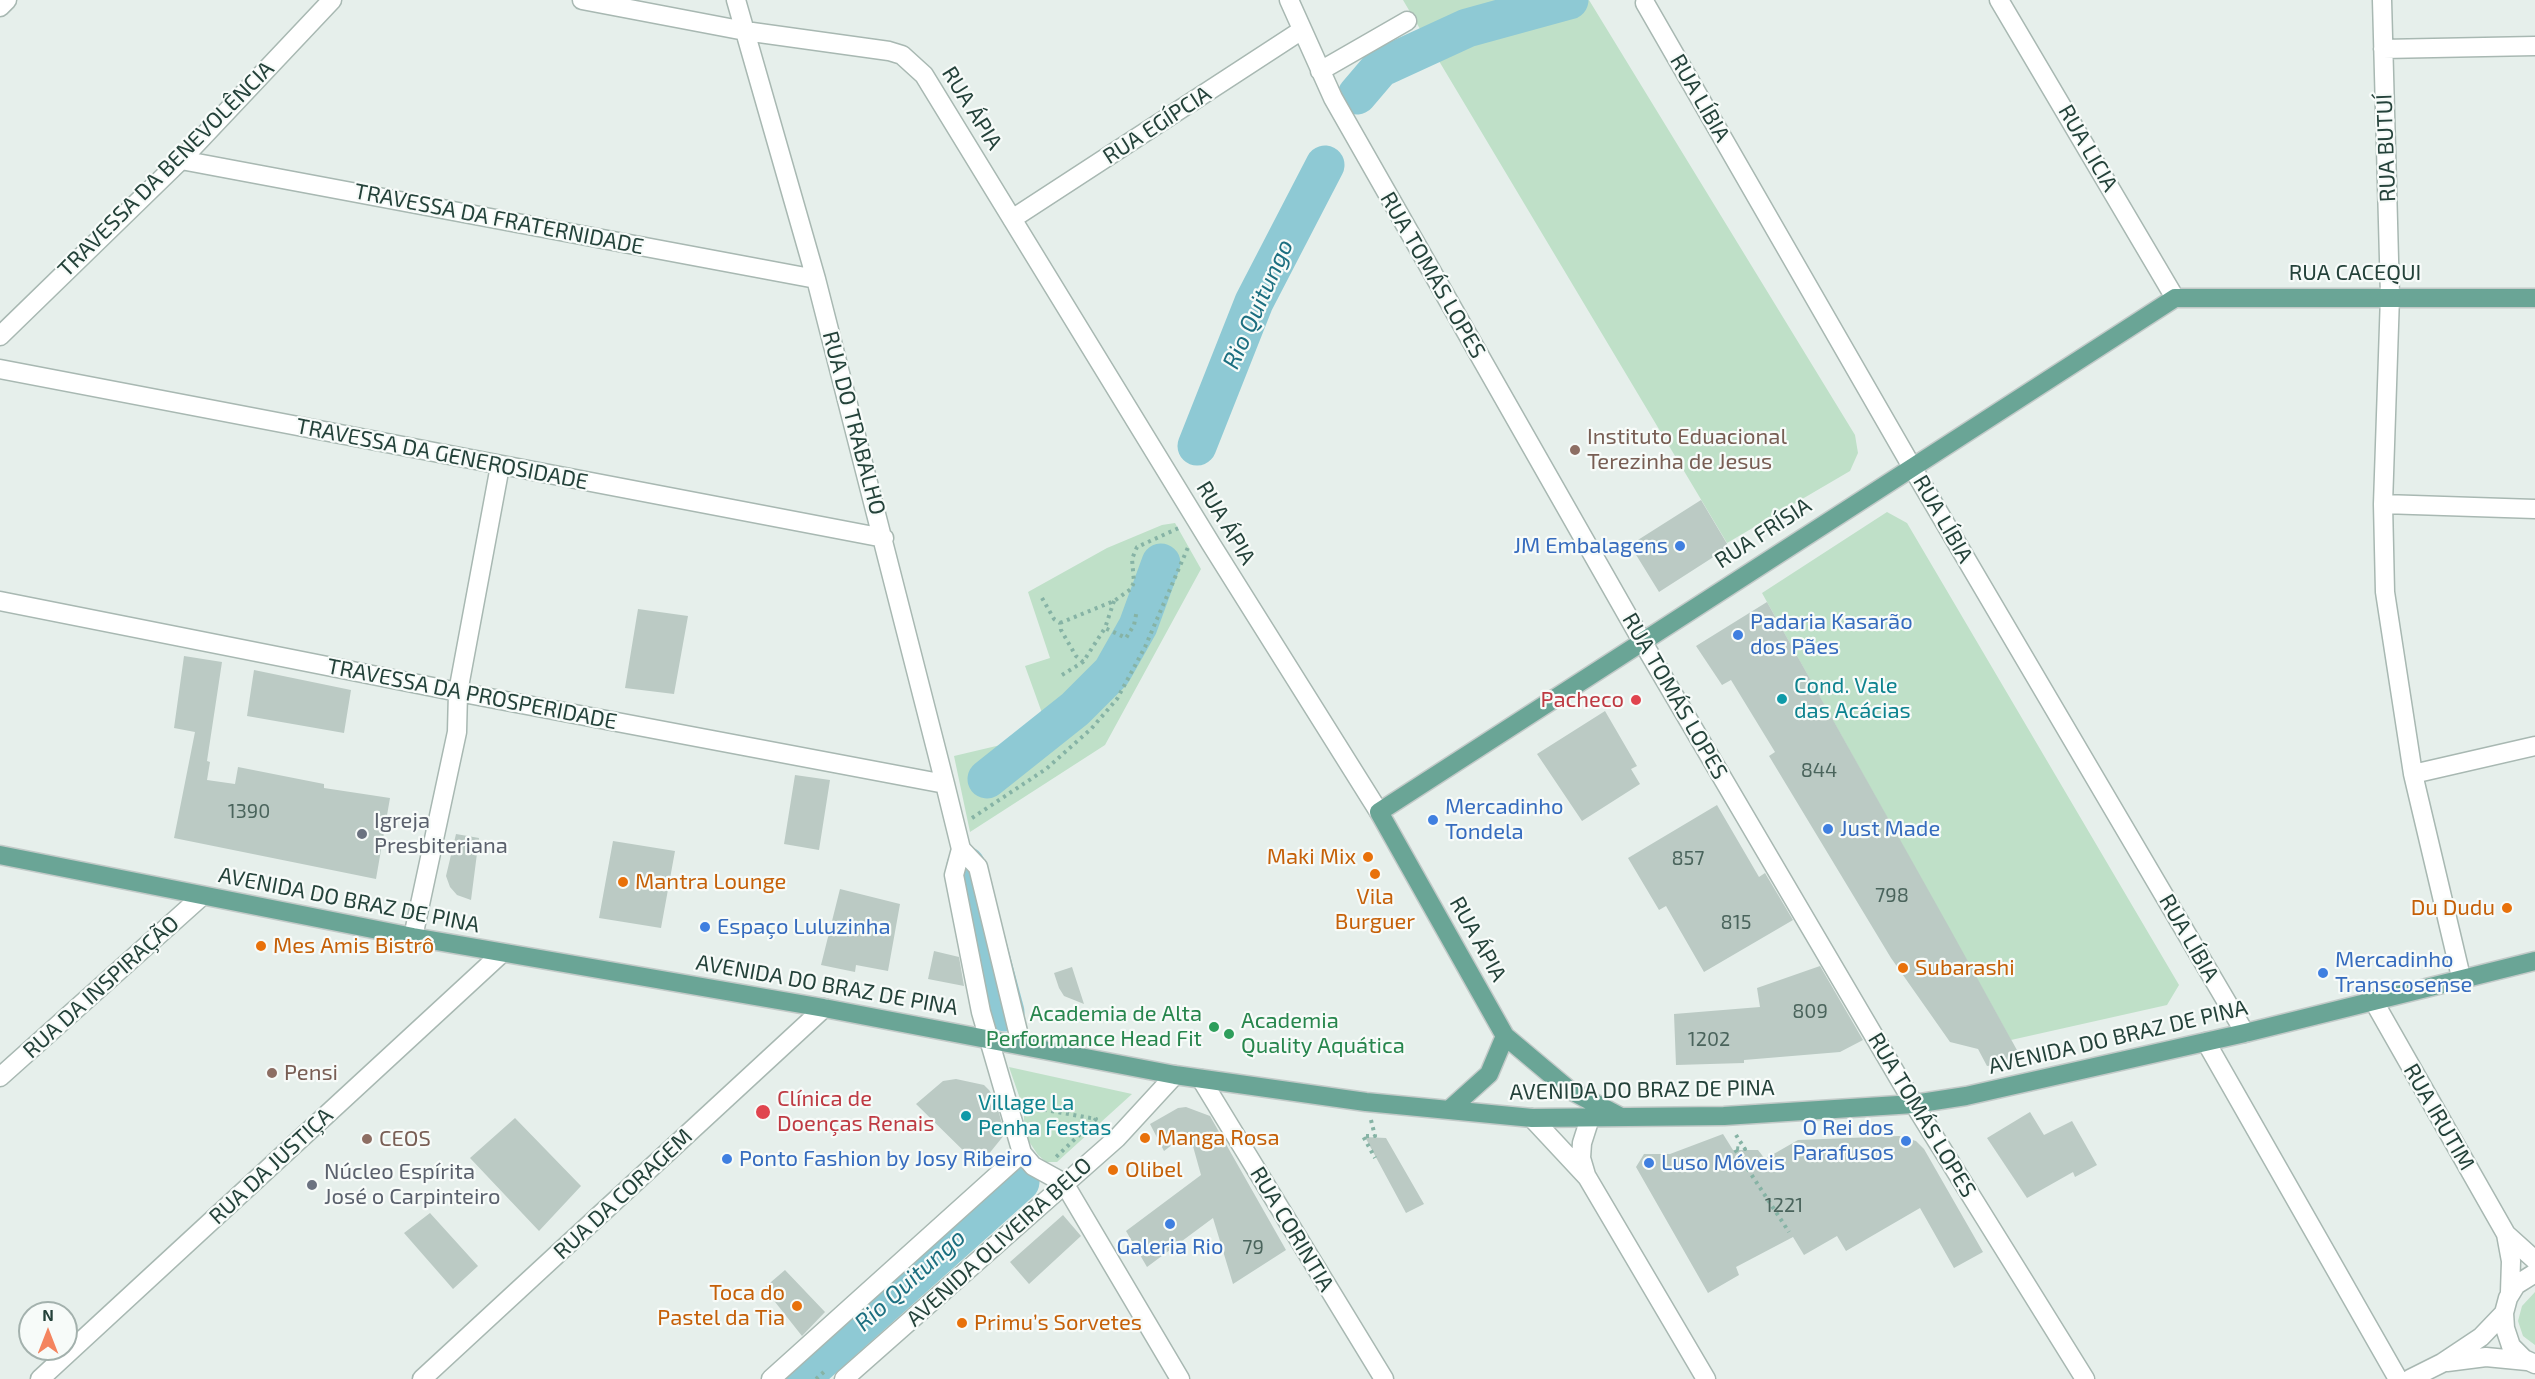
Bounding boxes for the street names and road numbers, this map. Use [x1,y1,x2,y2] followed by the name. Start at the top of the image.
[1664,49,1736,147] street label: RUA LÍBIA
[53,56,279,282] street label: TRAVESSA DA BENEVOLÊNCIA
[936,62,1008,154] street label: RUA ÁPIA
[1098,80,1216,170] street label: RUA EGÍPCIA
[2371,93,2401,203] street label: RUA BUTUÍ
[2053,100,2123,196] street label: RUA LICIA
[352,178,646,260] street label: TRAVESSA DA FRATERNIDADE
[1375,187,1491,363] street label: RUA TOMÁS LOPES
[2289,260,2421,286] street label: RUA CACEQUI
[817,328,891,518] street label: RUA DO TRABALHO
[294,413,590,495] street label: TRAVESSA DA GENEROSIDADE
[1907,470,1979,568] street label: RUA LÍBIA
[1191,476,1261,570] street label: RUA ÁPIA
[1710,492,1816,574] street label: RUA FRÍSIA
[1617,608,1733,784] street label: RUA TOMÁS LOPES
[325,653,619,735] street label: TRAVESSA DA PROSPERIDADE
[216,862,482,938] street label: AVENIDA DO BRAZ DE PINA
[2153,889,2225,987] street label: RUA LÍBIA
[1444,892,1512,986] street label: RUA ÁPIA
[18,910,184,1064] street label: RUA DA INSPIRAÇÃO
[694,949,960,1021] street label: AVENIDA DO BRAZ DE PINA
[1986,994,2250,1080] street label: AVENIDA DO BRAZ DE PINA
[1862,1028,1982,1202] street label: RUA TOMÁS LOPES
[2398,1059,2480,1175] street label: RUA IRUTIM
[1509,1074,1775,1106] street label: AVENIDA DO BRAZ DE PINA
[204,1102,338,1230] street label: RUA DA JUSTIÇA
[548,1123,698,1265] street label: RUA DA CORAGEM
[901,1152,1097,1332] street label: AVENIDA OLIVEIRA BELO
[1244,1162,1340,1296] street label: RUA CORINTIA

